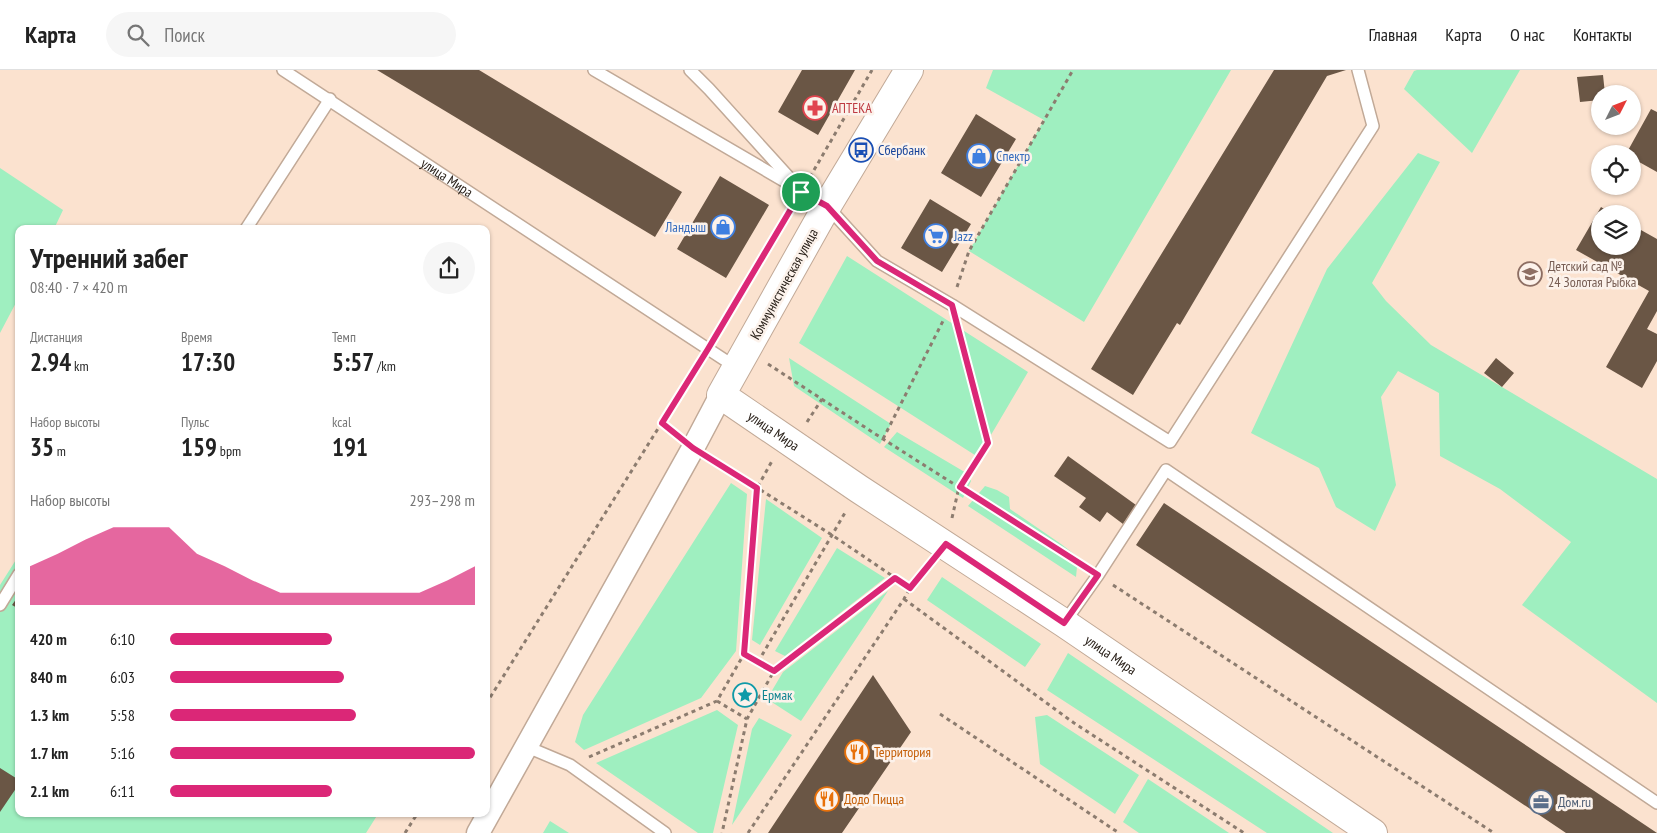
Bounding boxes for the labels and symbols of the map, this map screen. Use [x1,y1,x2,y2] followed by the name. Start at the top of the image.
[1591,85,1641,135] north arrow
[802,95,828,121] pharmacy icon: АПТЕКА
[832,99,872,117] place label: АПТЕКА
[848,137,874,163] bus stop icon: Сбербанк
[878,141,926,159] place label: Сбербанк
[966,143,992,169] shop icon: Спектр
[996,147,1030,165] place label: Спектр
[417,154,476,201] street label: улица Мира
[780,171,822,213] pin
[710,214,736,240] shop icon: Ландыш
[664,218,706,236] place label: Ландыш
[923,223,949,249] supermarket icon: Jazz
[746,225,822,343] street label: Коммунистическая улица
[953,227,973,245] place label: Jazz
[1548,257,1636,291] place label: Детский сад № 24 Золотая Рыбка
[1517,261,1543,287] school or university icon: Детский сад № 24 Золотая Рыбка
[744,407,803,455] street label: улица Мира
[1082,631,1140,679] street label: улица Мира
[732,682,758,708] place icon: Ермак
[762,686,793,704] place label: Ермак
[844,739,870,765] restaurant icon: Территория
[874,743,931,761] place label: Территория
[814,786,840,812] restaurant icon: Додо Пицца
[1528,789,1554,815] office icon: Дом.ru
[844,790,904,808] place label: Додо Пицца
[1558,793,1591,811] place label: Дом.ru

